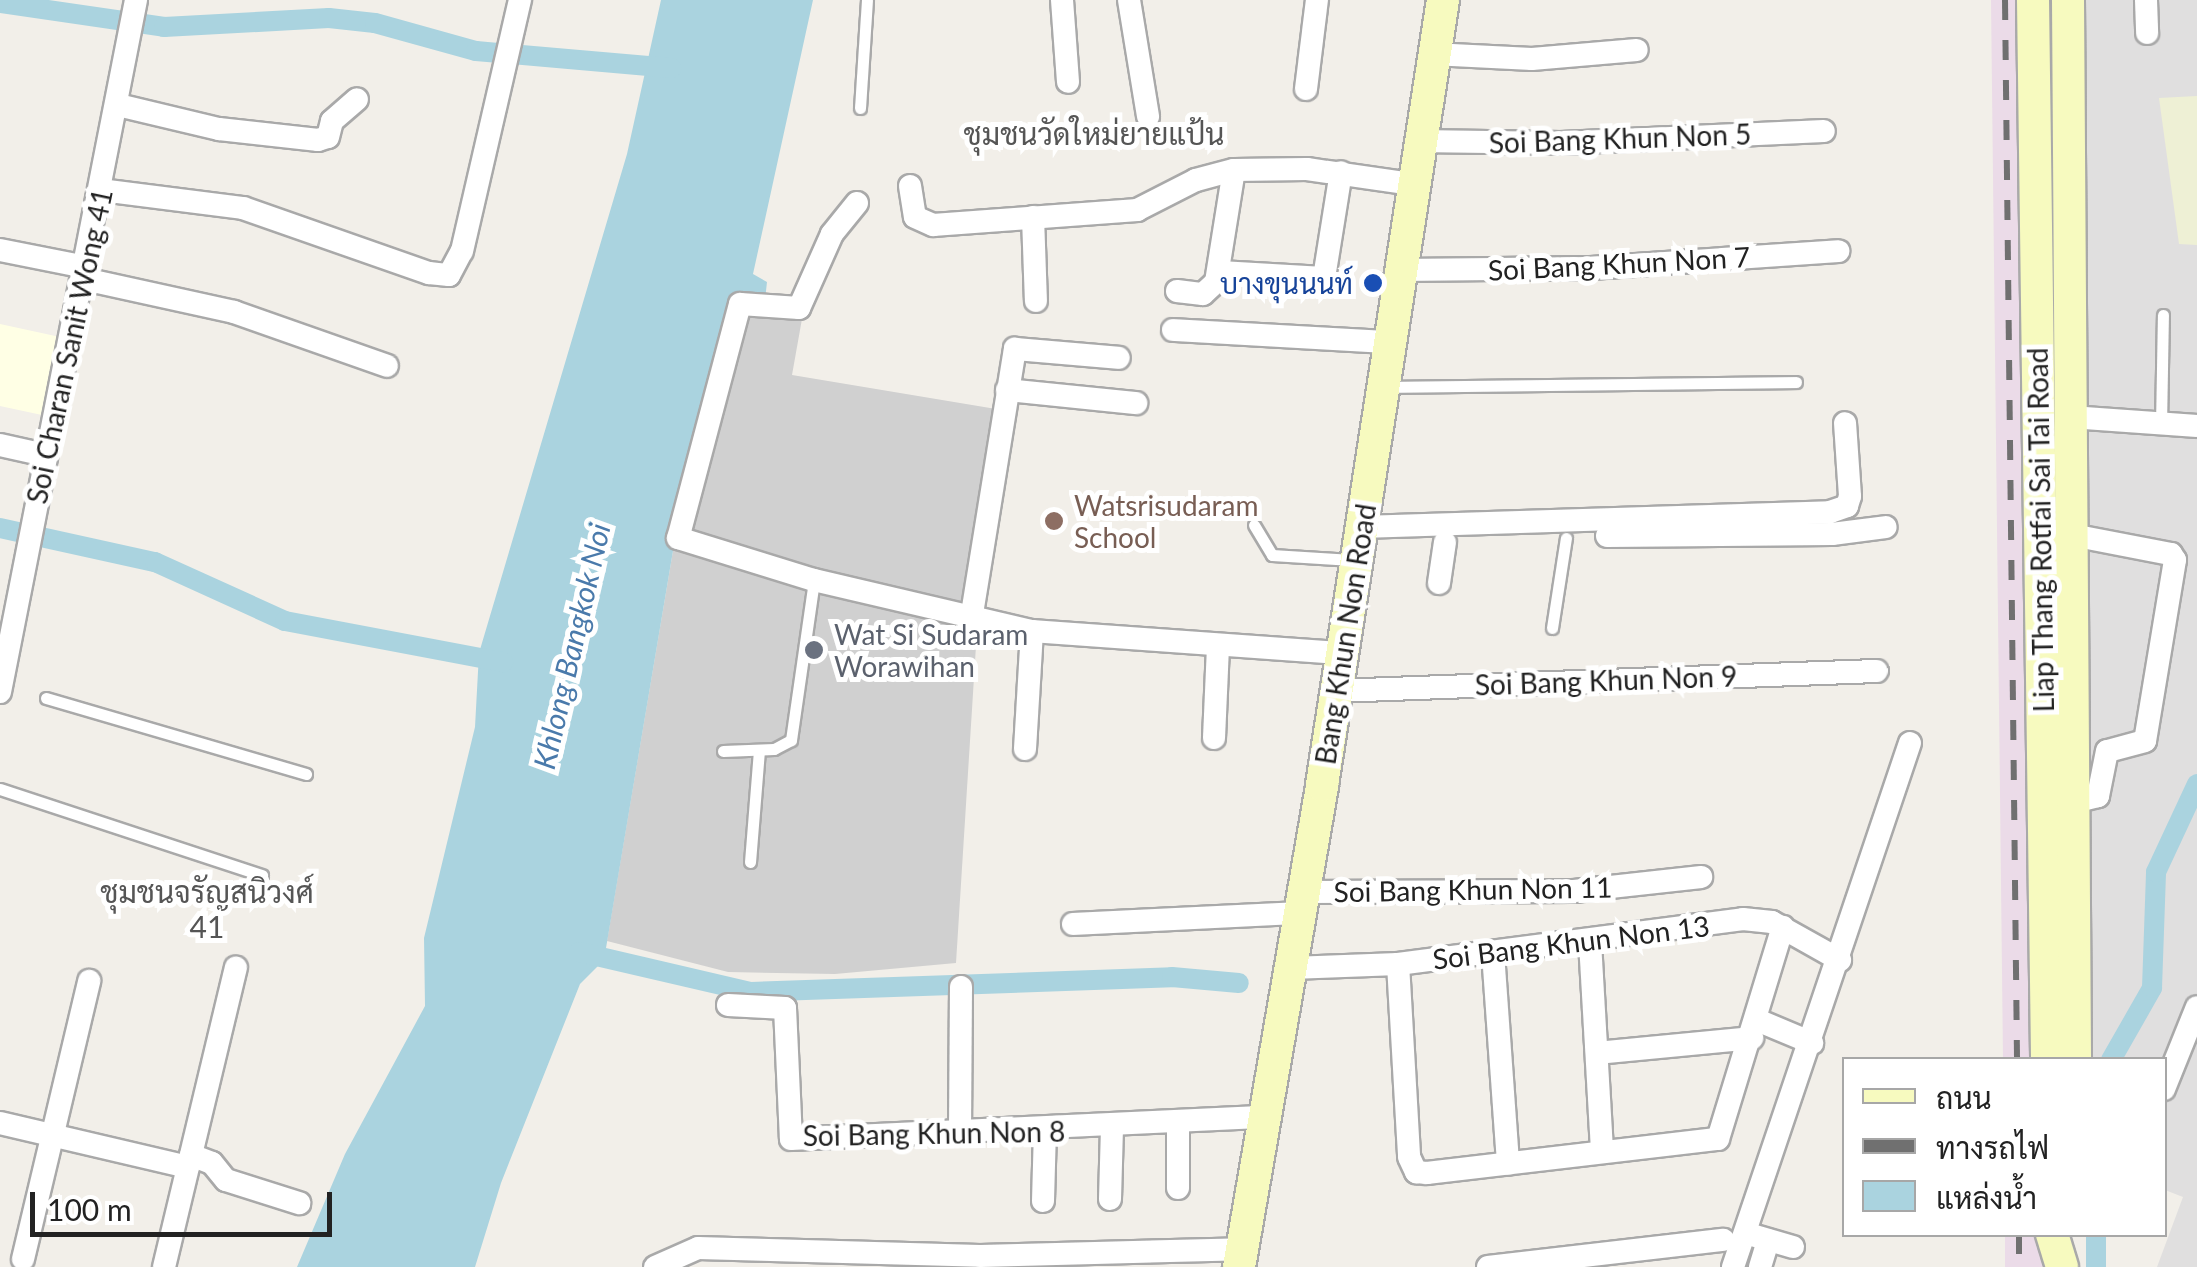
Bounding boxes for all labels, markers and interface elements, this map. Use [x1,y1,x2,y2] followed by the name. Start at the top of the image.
[964,115,1224,151] district label: ชุมชนวัดใหม่ยายแป้น
[1488,117,1752,159] street label: Soi Bang Khun Non 5
[19,185,119,507] street label: Soi Charan Sanit Wong 41
[1487,239,1751,287] street label: Soi Bang Khun Non 7
[1220,266,1353,300] place label: บางขุนนนท์
[1362,272,1384,294] marker: บางขุนนนท์
[2020,347,2060,713] street label: Liap Thang Rotfai Sai Tai Road
[1074,488,1258,554] place label: Watsrisudaram School
[1308,501,1382,767] street label: Bang Khun Non Road
[1043,510,1065,532] marker: Watsrisudaram School
[525,520,617,772] water label: Khlong Bangkok Noi
[834,617,1028,683] place label: Wat Si Sudaram Worawihan
[803,639,825,661] marker: Wat Si Sudaram Worawihan
[1474,659,1738,701] street label: Soi Bang Khun Non 9
[1333,870,1613,908] street label: Soi Bang Khun Non 11
[100,873,314,944] district label: ชุมชนจรัญสนิวงศ์ 41
[1431,908,1711,976] street label: Soi Bang Khun Non 13
[1842,1057,2167,1237] legend
[1936,1079,1992,1115] text: ถนน
[803,1114,1065,1152] street label: Soi Bang Khun Non 8
[1936,1129,2049,1165] text: ทางรถไฟ
[35,1172,338,1234] scale bar
[1936,1179,2037,1215] text: แหล่งน้ำ
[47,1191,132,1227] text: 100 m

